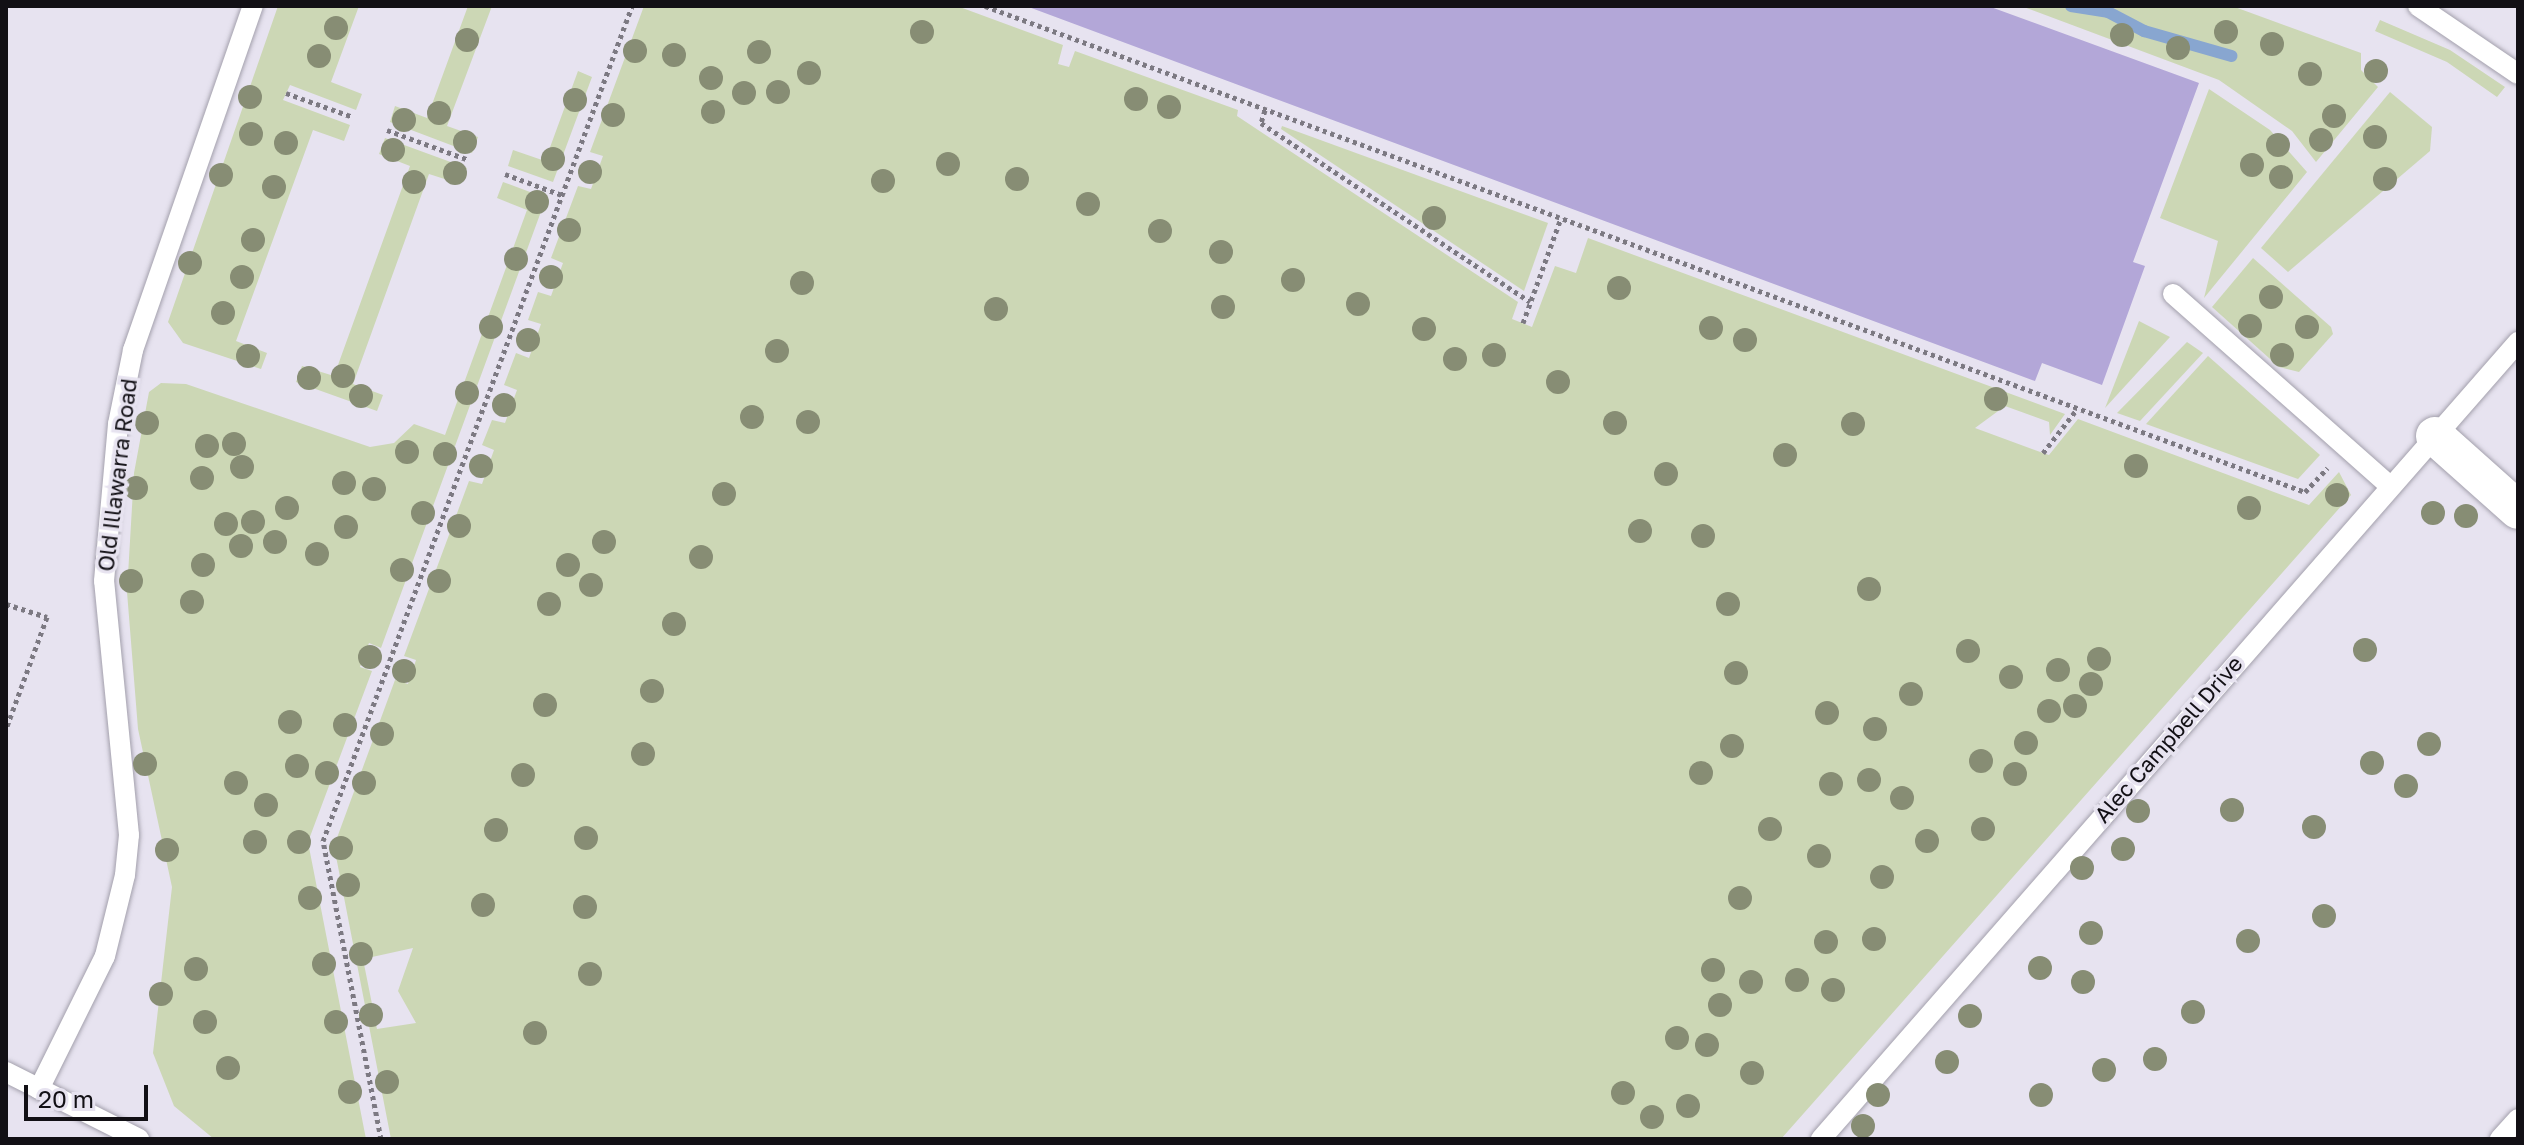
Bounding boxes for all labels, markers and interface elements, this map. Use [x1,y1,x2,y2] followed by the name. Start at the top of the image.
[92,377,142,573] street label: Old Illawarra Road
[2088,650,2248,828] street label: Alec Campbell Drive
[28,1069,152,1119] scale bar
[38,1084,94,1113] text: 20 m

